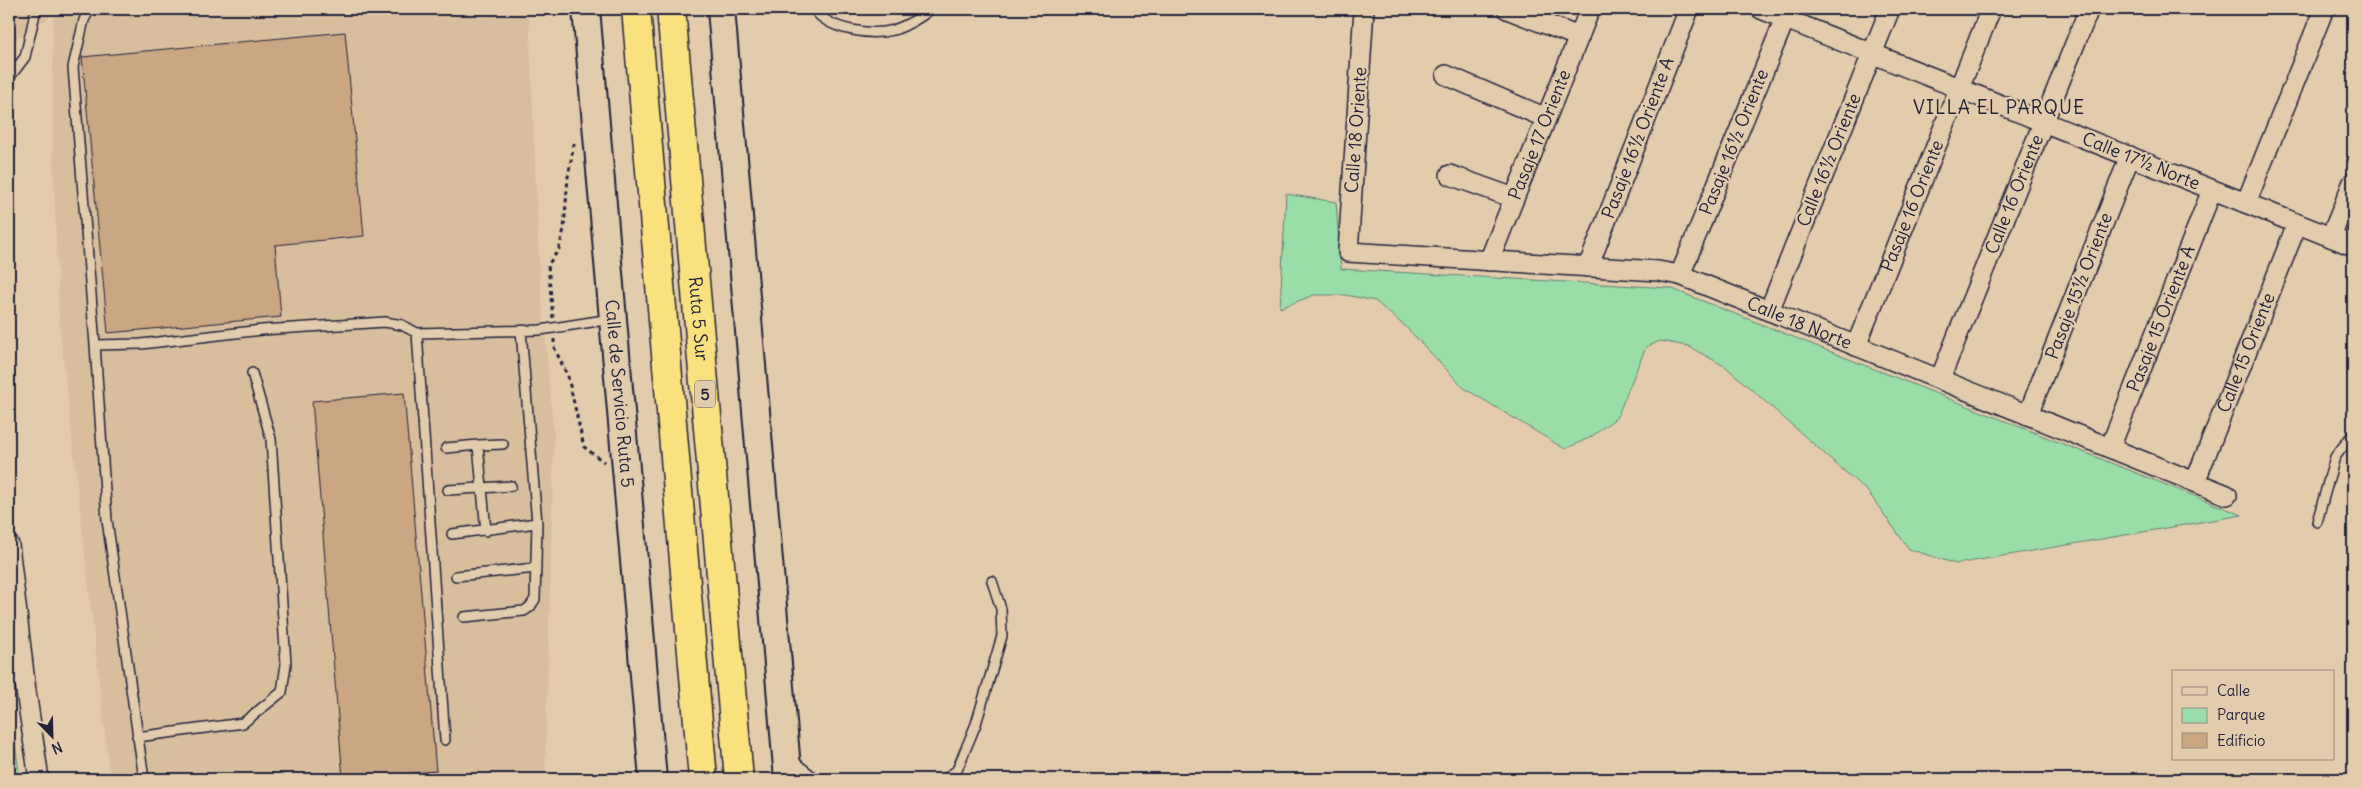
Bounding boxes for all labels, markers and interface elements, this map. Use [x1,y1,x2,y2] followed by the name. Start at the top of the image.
[1596,54,1679,222] street label: Pasaje 16½ Oriente A
[1340,66,1371,194] street label: Calle 18 Oriente
[1503,66,1576,203] street label: Pasaje 17 Oriente
[1694,66,1773,218] street label: Pasaje 16½ Oriente
[1791,90,1866,230] street label: Calle 16½ Oriente
[1913,95,2085,119] district label: VILLA EL PARQUE
[2079,126,2203,195] street label: Calle 17½ Norte
[1980,131,2048,257] street label: Calle 16 Oriente
[1875,136,1948,275] street label: Pasaje 16 Oriente
[2040,209,2117,362] street label: Pasaje 15½ Oriente
[2121,242,2200,395] street label: Pasaje 15 Oriente A
[684,275,714,363] street label: Ruta 5 Sur
[2212,289,2280,416] street label: Calle 15 Oriente
[1744,291,1855,354] street label: Calle 18 Norte
[600,298,640,489] street label: Calle de Servicio Ruta 5
[695,380,715,408] road number: 5
[2172,670,2334,760] legend
[2217,681,2250,700] text: Calle
[2217,705,2265,724] text: Parque
[28,710,78,760] north arrow
[2217,731,2265,750] text: Edificio
[49,738,65,758] text: N

